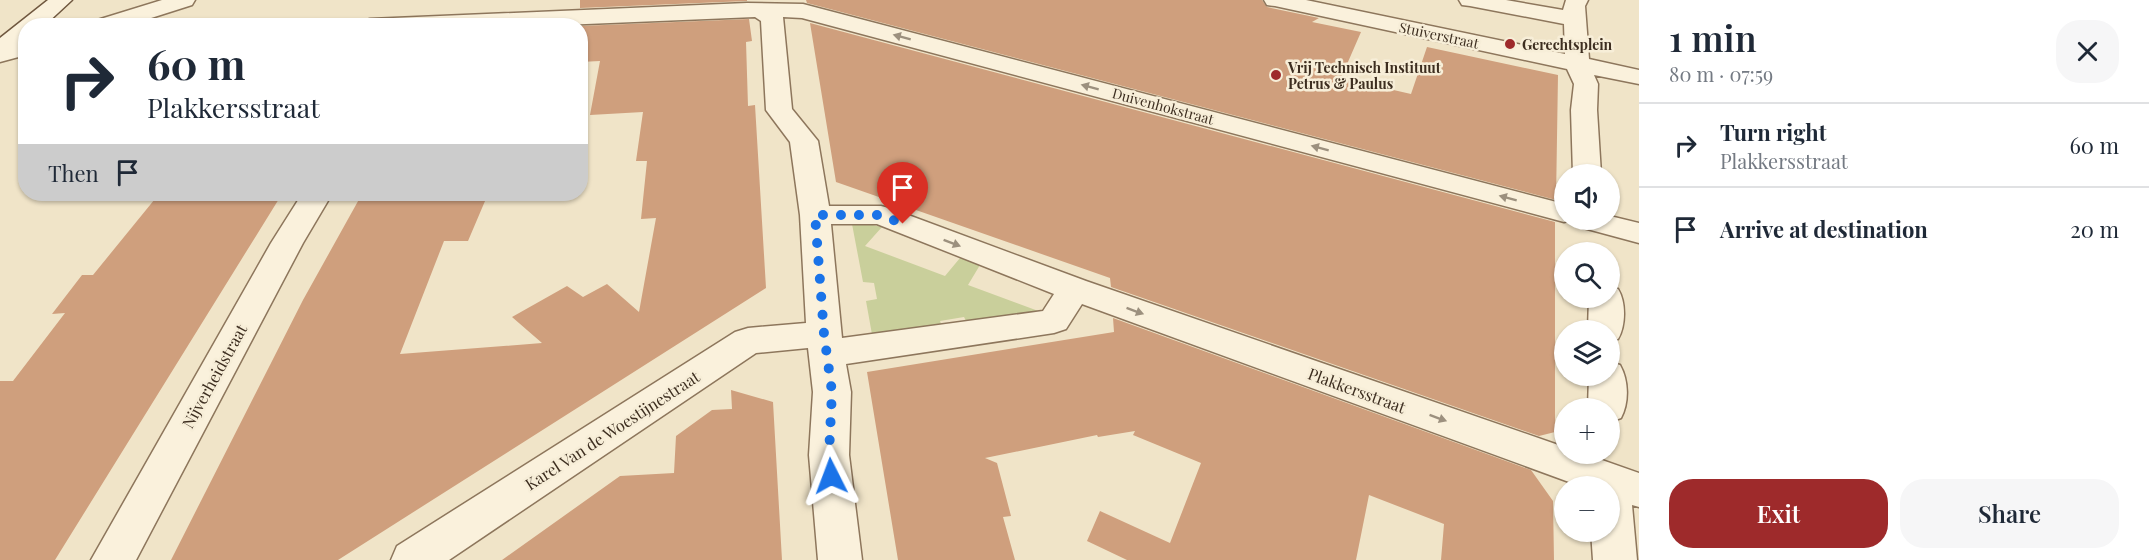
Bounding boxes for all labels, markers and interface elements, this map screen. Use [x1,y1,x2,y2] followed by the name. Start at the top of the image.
[1669,13,1757,61] text: 1 min
[1397,17,1482,53] street label: Stuiverstraat
[2056,20,2119,83] button: close
[893,32,911,41] one-way arrow
[147,35,245,91] text: 60 m
[1522,35,1613,54] place label: Gerechtsplein
[1503,37,1517,51] marker: Gerechtsplein
[48,42,126,120] icon: right
[1287,58,1441,93] place label: Vrij Technisch Instituut Petrus & Paulus
[1669,60,1773,87] text: 80 m · 07:59
[1269,68,1283,82] marker: Vrij Technisch Instituut Petrus & Paulus
[1081,82,1099,91] one-way arrow
[1110,83,1217,129] street label: Duivenhokstraat
[147,89,320,125] text: Plakkersstraat
[1720,117,1826,147] text: Turn right
[1669,129,1702,162] icon: right
[2069,130,2119,160] text: 60 m
[1310,143,1328,152] one-way arrow
[1720,147,1848,174] text: Plakkersstraat
[111,156,144,189] icon: arrive
[48,158,99,188] text: Then
[877,162,928,224] pin
[1554,164,1620,542] map controls
[1554,164,1620,230] button: sound
[886,171,919,204] icon: arrive
[1499,193,1517,202] one-way arrow
[1669,213,1702,246] icon: arrive
[1720,214,1928,244] text: Arrive at destination
[2070,214,2119,244] text: 20 m
[944,238,962,248] one-way arrow
[1554,242,1620,308] button: search
[1126,306,1144,316] one-way arrow
[177,320,251,432] street label: Nijverheidstraat
[1554,320,1620,386] button: layers
[1305,363,1409,417] street label: Plakkersstraat
[521,365,704,494] street label: Karel Van de Woestijnestraat
[1554,398,1620,464] button: +
[1429,414,1447,424] one-way arrow
[799,444,863,508] position arrow
[1554,476,1620,542] button: −
[1669,479,1888,548] button: Exit
[1900,479,2119,548] button: Share

